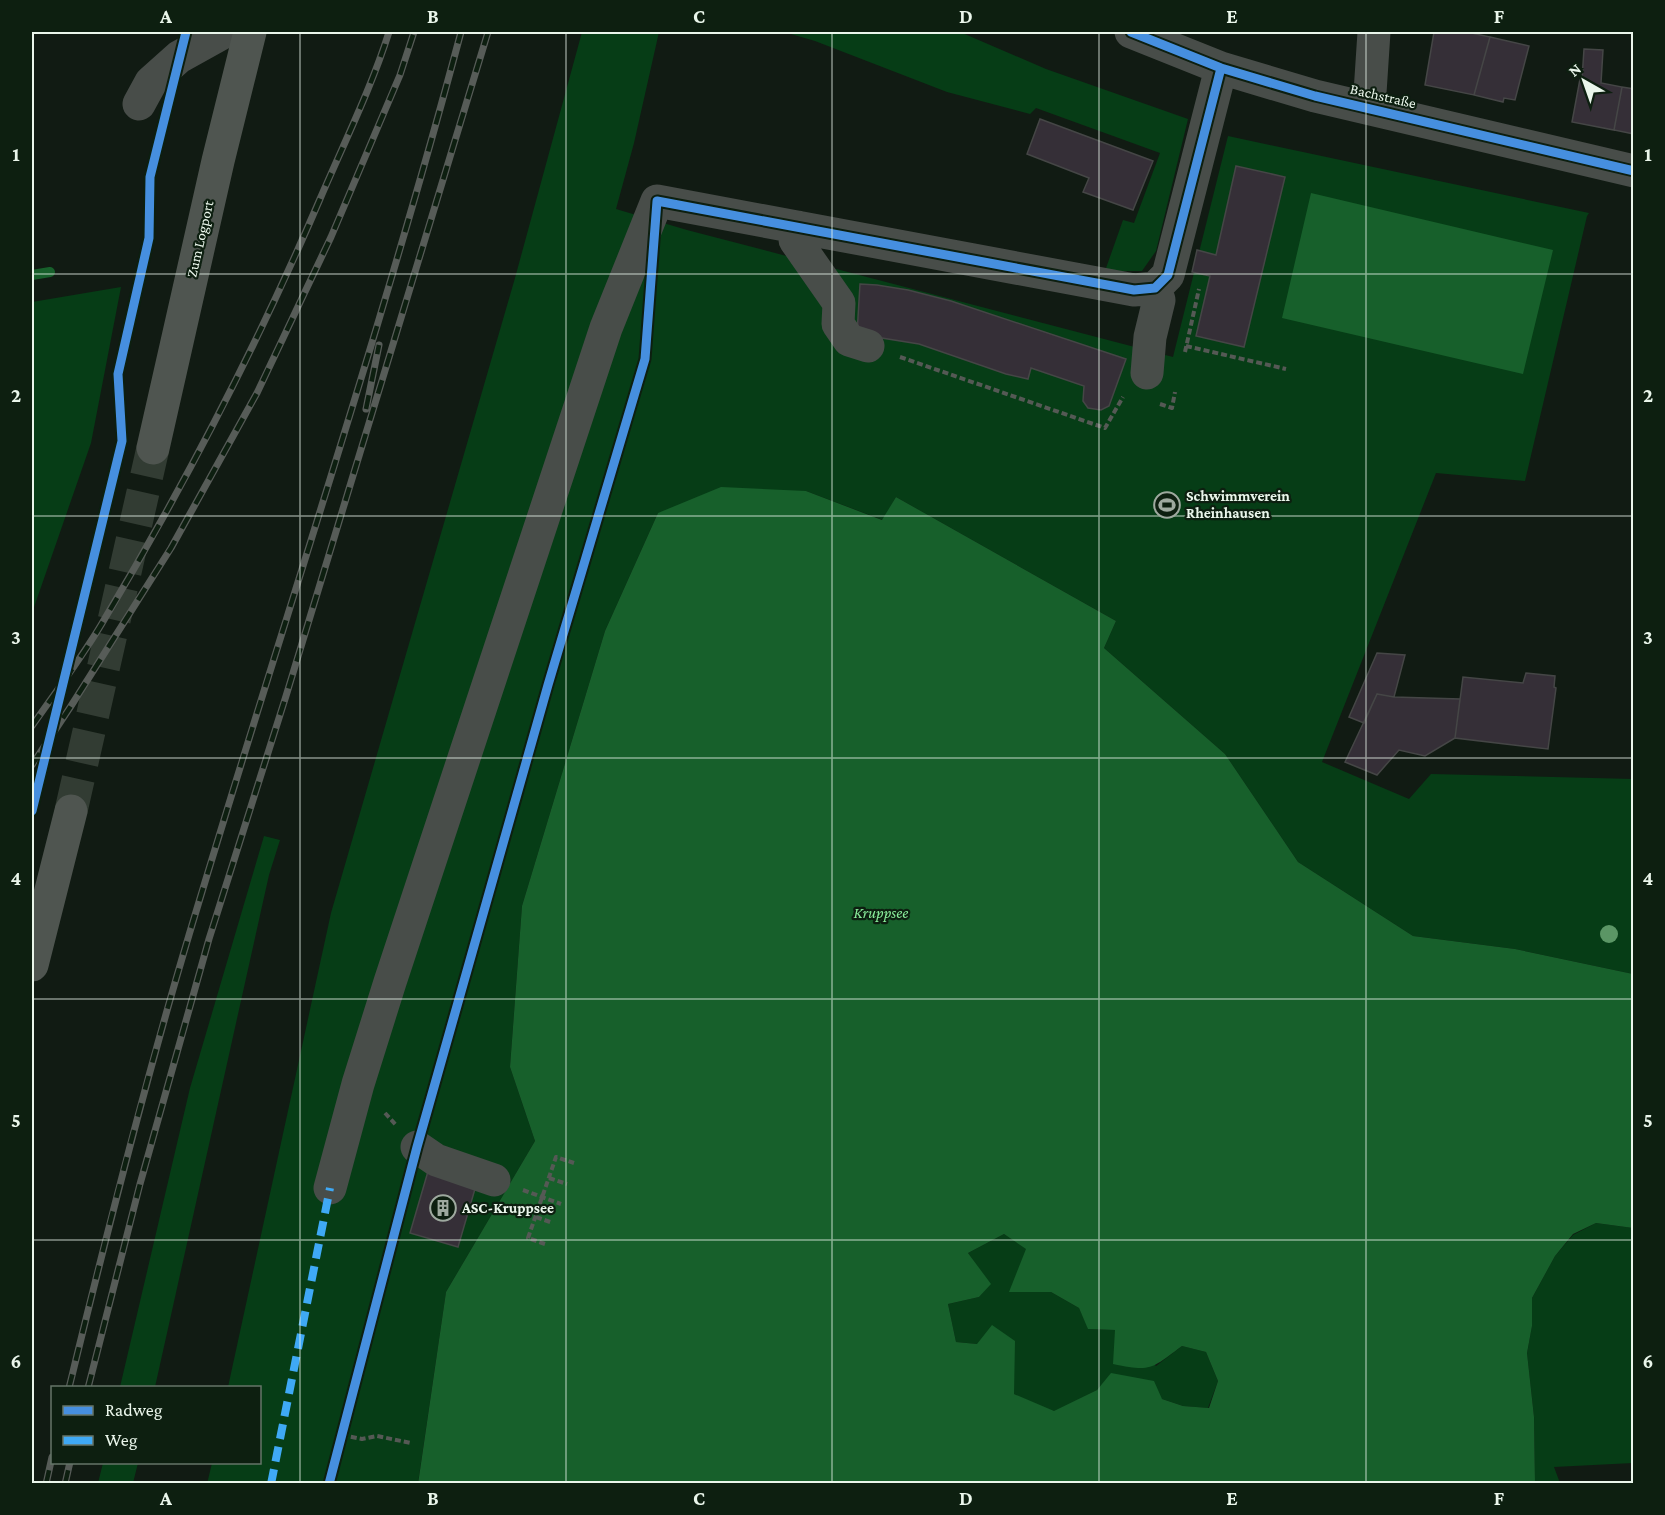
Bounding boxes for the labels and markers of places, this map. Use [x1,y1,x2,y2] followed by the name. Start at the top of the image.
[1186,488,1290,521] place label: Schwimmverein Rheinhausen
[1152,490,1182,520] sports icon: Schwimmverein Rheinhausen
[428,1193,458,1223] building icon: ASC-Kruppsee
[461,1200,554,1216] place label: ASC-Kruppsee

